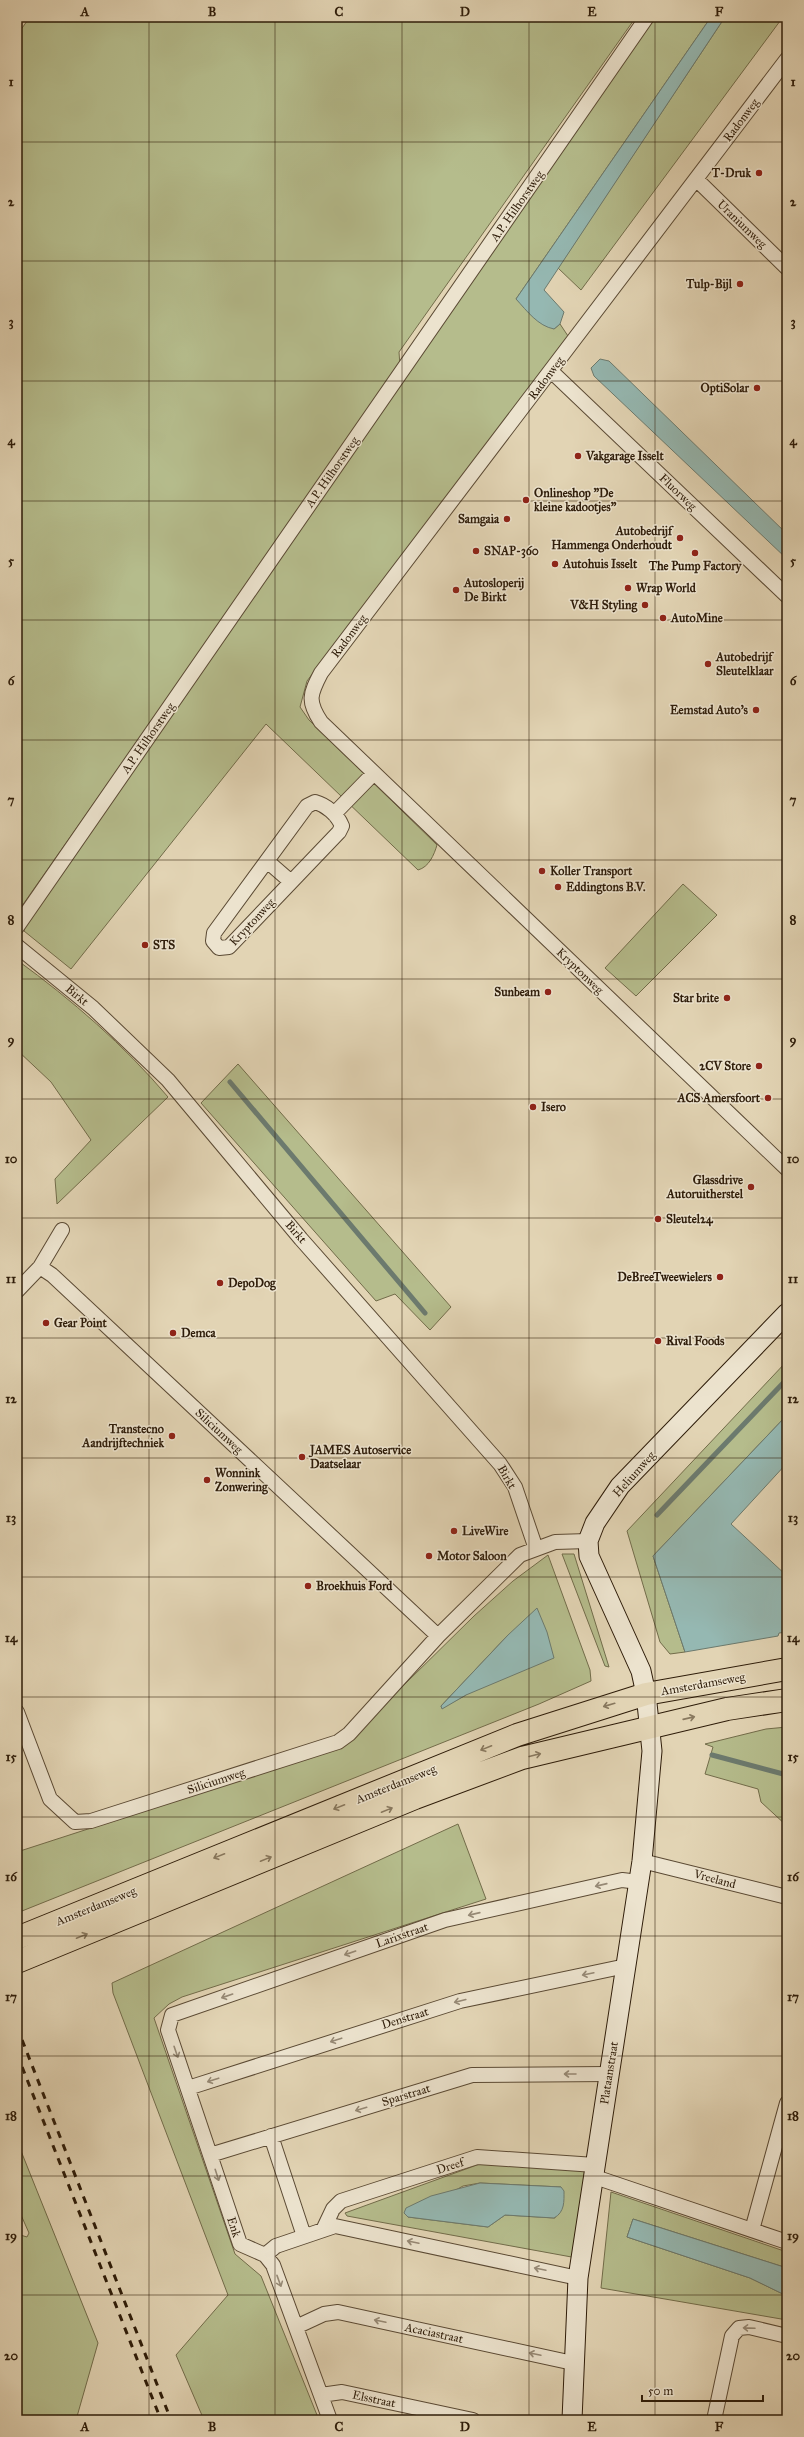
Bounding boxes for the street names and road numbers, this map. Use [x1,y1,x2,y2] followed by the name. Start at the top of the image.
[720,95,763,145] street label: Radonweg
[487,168,548,245] street label: A.P. Hilhorstweg
[714,197,770,252] street label: Uraniumweg
[525,353,568,403] street label: Radonweg
[302,434,363,511] street label: A.P. Hilhorstweg
[656,471,700,514] street label: Fluorweg
[328,611,371,661] street label: Radonweg
[118,700,179,777] street label: A.P. Hilhorstweg
[227,895,278,949] street label: Kryptonweg
[553,945,607,998] street label: Kryptonweg
[63,981,92,1009] street label: Birkt
[282,1218,310,1247] street label: Birkt
[192,1406,246,1457] street label: Siliciumweg
[610,1448,659,1500] street label: Heliumweg
[495,1463,520,1492] street label: Birkt
[659,1670,747,1699] street label: Amsterdamseweg
[353,1761,439,1808] street label: Amsterdamseweg
[185,1765,247,1798] street label: Siliciumweg
[692,1866,737,1891] street label: Vreeland
[53,1883,139,1930] street label: Amsterdamseweg
[374,1919,431,1951] street label: Larixstraat
[380,2004,431,2032] street label: Denstraat
[597,2040,621,2105] street label: Plataanstraat
[380,2081,433,2109] street label: Sparstraat
[435,2154,467,2177] street label: Dreef
[224,2215,244,2239] street label: Enk
[403,2320,465,2346] street label: Acaciastraat
[351,2388,398,2411] street label: Elsstraat

